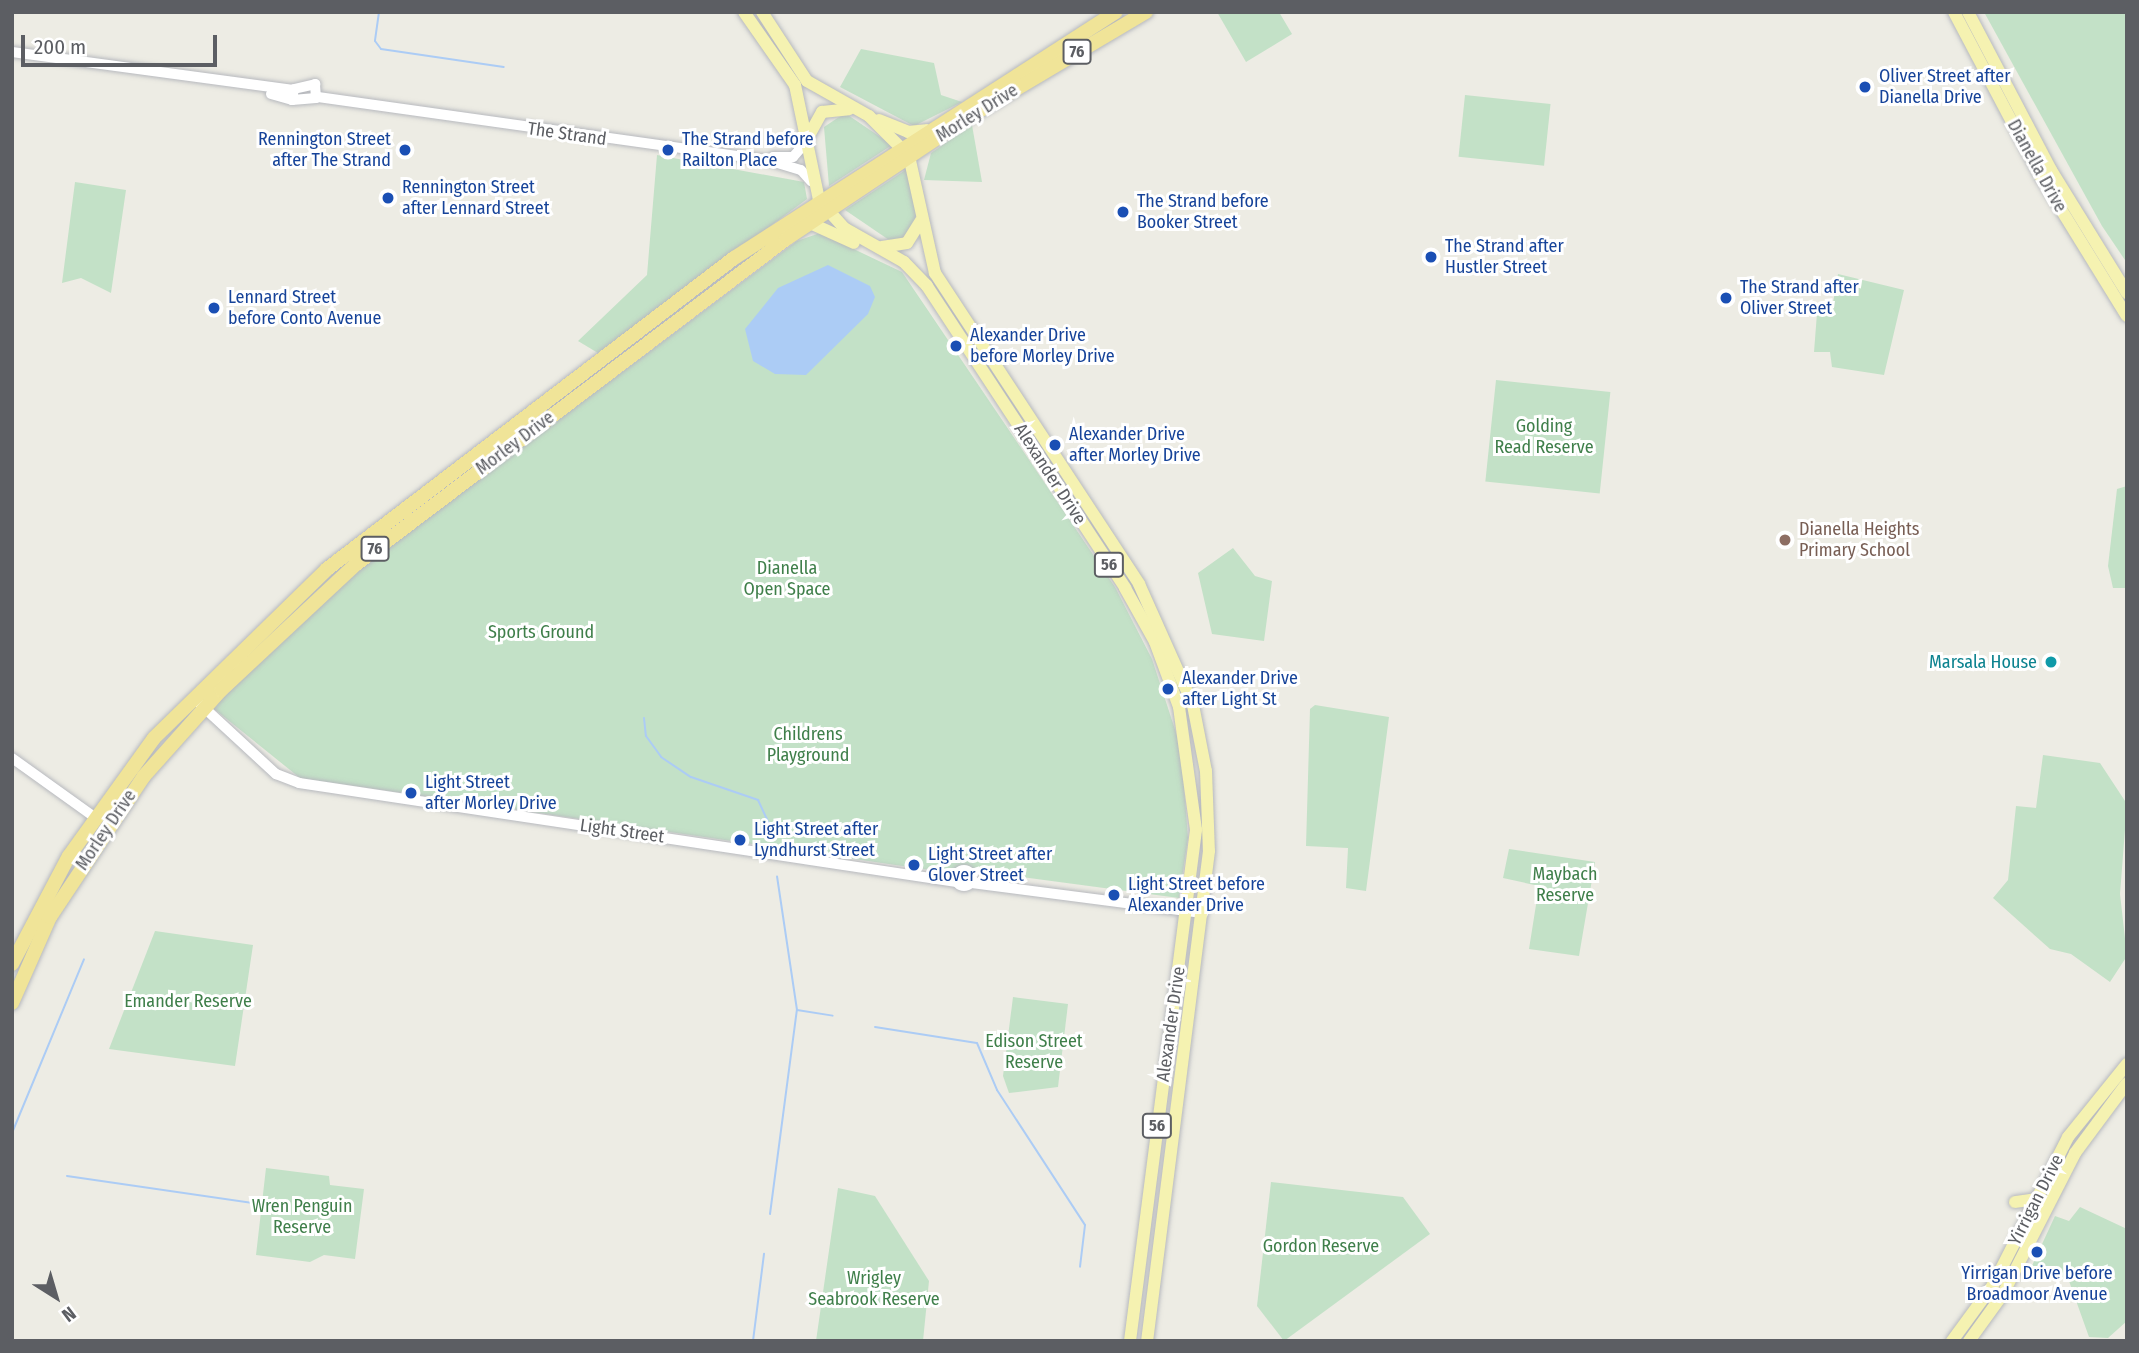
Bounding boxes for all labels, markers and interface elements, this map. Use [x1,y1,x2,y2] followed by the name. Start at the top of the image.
[24,21,220,65] scale bar
[34,34,86,60] text: 200 m
[1061,40,1093,64] road number: 76
[1879,66,2011,108] place label: Oliver Street after Dianella Drive
[932,79,1022,147] street label: Morley Drive
[1857,79,1873,95] marker: Oliver Street after Dianella Drive
[2003,116,2071,216] street label: Dianella Drive
[526,118,608,150] street label: The Strand
[258,129,391,172] place label: Rennington Street after The Strand
[682,129,814,172] place label: The Strand before Railton Place
[397,142,413,158] marker: Rennington Street after The Strand
[660,142,676,158] marker: The Strand before Railton Place
[402,177,550,220] place label: Rennington Street after Lennard Street
[380,190,396,206] marker: Rennington Street after Lennard Street
[1137,191,1269,234] place label: The Strand before Booker Street
[1115,204,1131,220] marker: The Strand before Booker Street
[1445,236,1564,278] place label: The Strand after Hustler Street
[1423,249,1439,265] marker: The Strand after Hustler Street
[1740,277,1859,320] place label: The Strand after Oliver Street
[228,287,381,330] place label: Lennard Street before Conto Avenue
[1718,290,1734,306] marker: The Strand after Oliver Street
[206,300,222,316] marker: Lennard Street before Conto Avenue
[970,325,1115,368] place label: Alexander Drive before Morley Drive
[948,338,964,354] marker: Alexander Drive before Morley Drive
[472,407,558,479] street label: Morley Drive
[1494,416,1594,458] park label: Golding Read Reserve
[1009,420,1091,528] street label: Alexander Drive
[1069,424,1201,466] place label: Alexander Drive after Morley Drive
[1047,437,1063,453] marker: Alexander Drive after Morley Drive
[1799,519,1920,562] place label: Dianella Heights Primary School
[1777,532,1793,548] marker: Dianella Heights Primary School
[359,536,391,562] road number: 76
[1093,552,1125,578] road number: 56
[744,558,830,600] park label: Dianella Open Space
[488,621,594,643] park label: Sports Ground
[1929,651,2037,673] place label: Marsala House
[2043,654,2059,670] marker: Marsala House
[1182,668,1298,710] place label: Alexander Drive after Light St
[1160,681,1176,697] marker: Alexander Drive after Light St
[767,724,849,766] park label: Childrens Playground
[425,772,557,814] place label: Light Street after Morley Drive
[403,785,419,801] marker: Light Street after Morley Drive
[71,786,141,874] street label: Morley Drive
[578,814,666,848] street label: Light Street
[754,819,878,862] place label: Light Street after Lyndhurst Street
[732,832,748,848] marker: Light Street after Lyndhurst Street
[928,844,1052,886] place label: Light Street after Glover Street
[906,857,922,873] marker: Light Street after Glover Street
[1533,864,1597,906] park label: Maybach Reserve
[1128,874,1265,917] place label: Light Street before Alexander Drive
[1106,887,1122,903] marker: Light Street before Alexander Drive
[1152,965,1190,1083] street label: Alexander Drive
[124,990,252,1012] park label: Emander Reserve
[985,1031,1083,1074] park label: Edison Street Reserve
[1141,1114,1173,1138] road number: 56
[2004,1151,2068,1249] street label: Yirrigan Drive
[252,1196,352,1238] park label: Wren Penguin Reserve
[1263,1235,1379,1257] park label: Gordon Reserve
[2029,1244,2045,1260] marker: Yirrigan Drive before Broadmoor Avenue
[21,1262,91,1332] north arrow
[1961,1263,2113,1306] place label: Yirrigan Drive before Broadmoor Avenue
[808,1268,940,1310] park label: Wrigley Seabrook Reserve
[57,1302,80,1327] text: N

